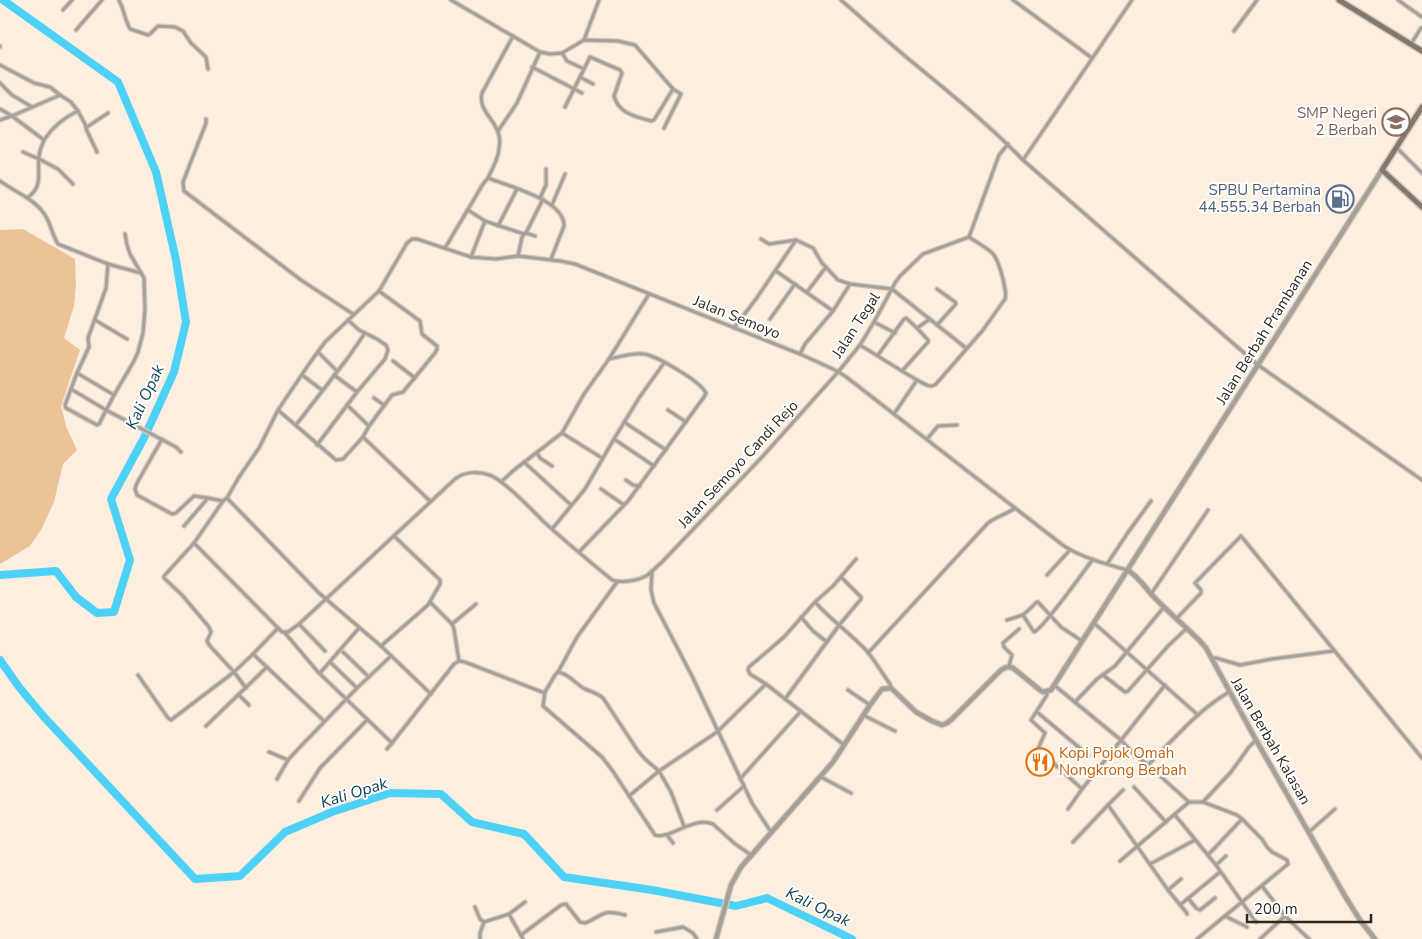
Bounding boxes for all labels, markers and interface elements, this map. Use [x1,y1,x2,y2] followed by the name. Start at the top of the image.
[1297,103,1377,140] place label: SMP Negeri 2 Berbah
[1381,107,1411,137] school or university icon: SMP Negeri 2 Berbah
[1199,180,1321,217] place label: SPBU Pertamina 44.555.34 Berbah
[1325,184,1355,214] fuel station icon: SPBU Pertamina 44.555.34 Berbah
[1211,256,1317,409] street label: Jalan Berbah Prambanan
[827,288,885,363] street label: Jalan Tegal
[690,290,783,343] street label: Jalan Semoyo
[120,360,170,433] water label: Kali Opak
[673,396,803,533] street label: Jalan Semoyo Candi Rejo
[1226,673,1316,808] street label: Jalan Berbah Kalasan
[1059,743,1187,780] place label: Kopi Pojok Omah Nongkrong Berbah
[1025,747,1055,777] restaurant icon: Kopi Pojok Omah Nongkrong Berbah
[318,772,391,814] water label: Kali Opak
[782,882,855,932] water label: Kali Opak
[1247,892,1371,924] scale bar
[1254,899,1298,919] text: 200 m

